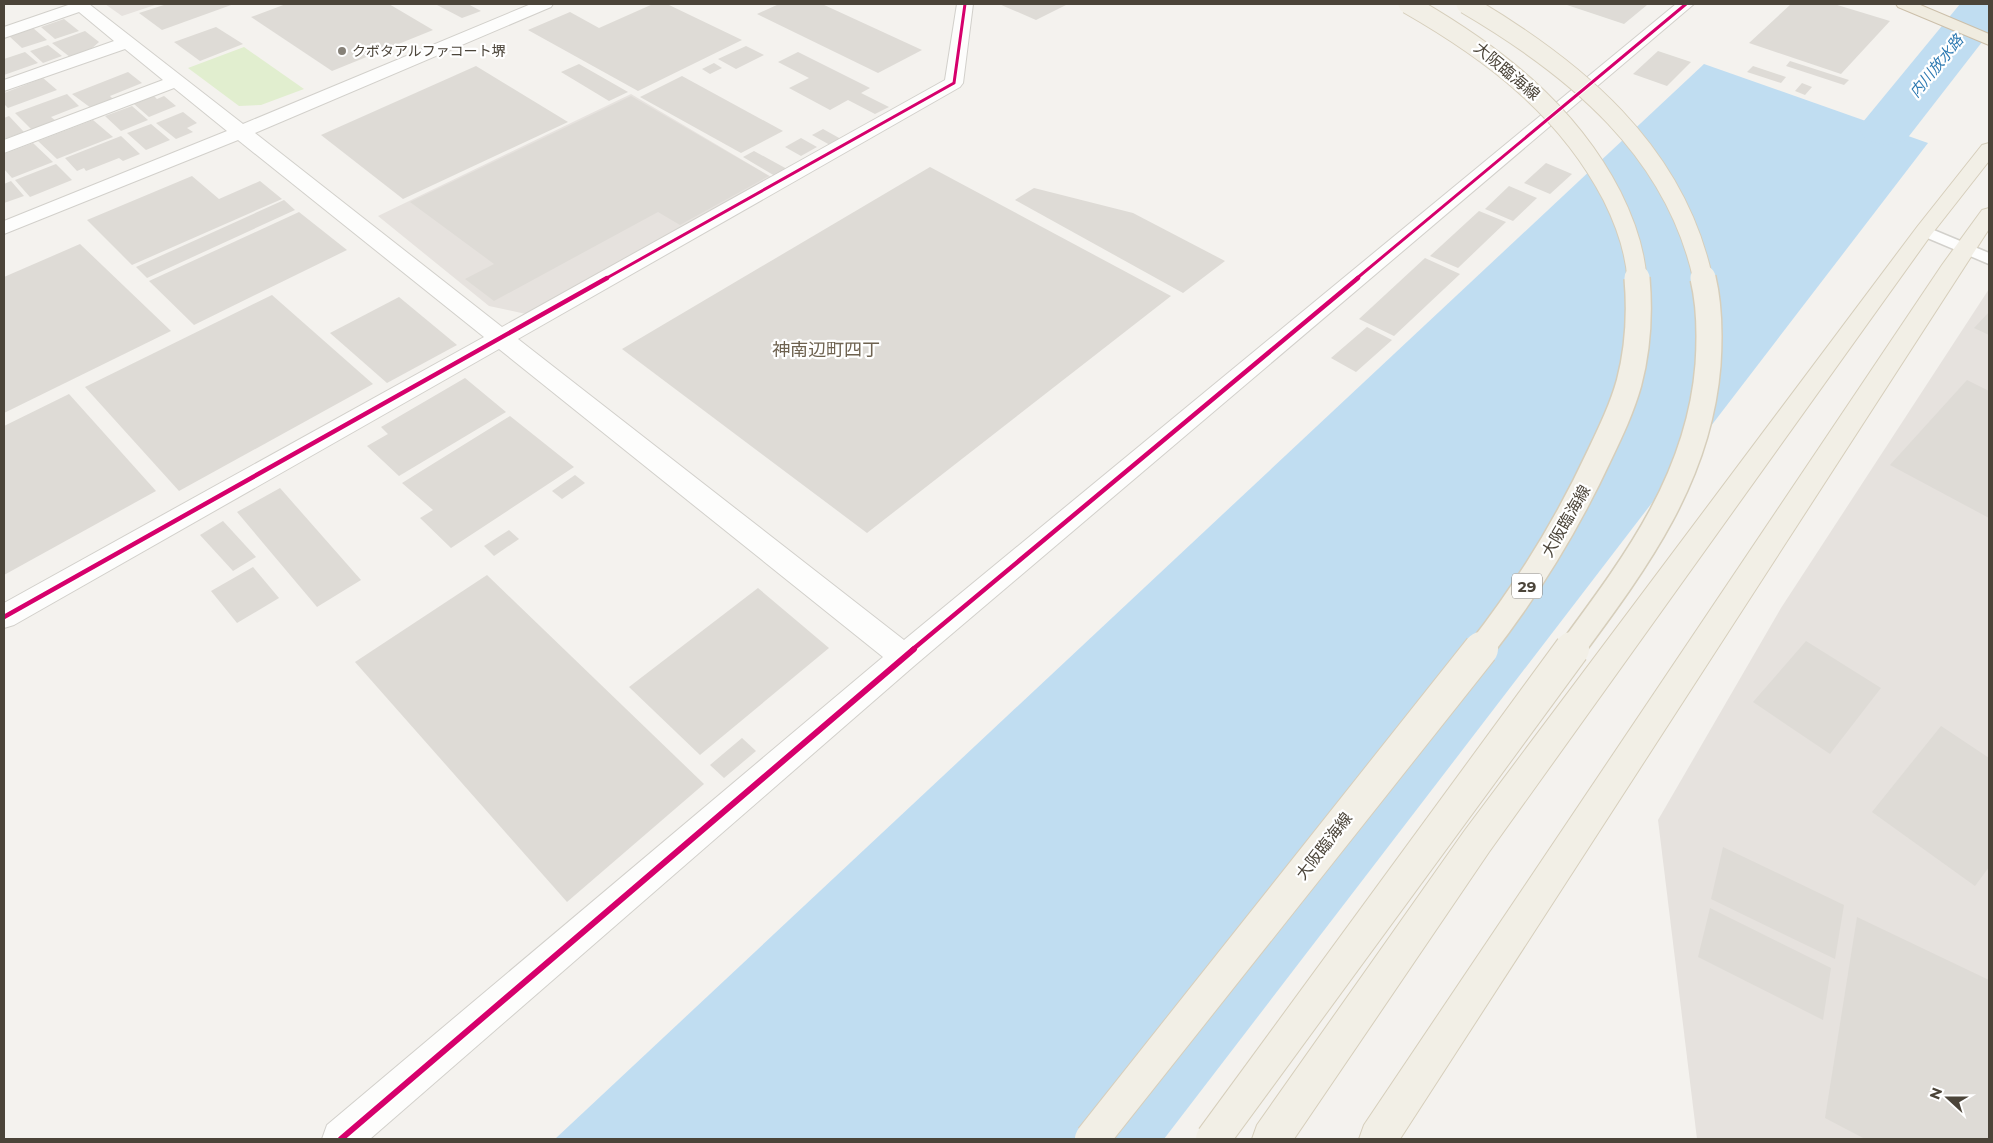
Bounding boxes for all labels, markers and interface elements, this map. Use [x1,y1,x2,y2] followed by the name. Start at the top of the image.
[1905,29,1968,101] water label: 内川放水路
[1470,38,1544,104] street label: 大阪臨海線
[352,42,506,60] place label: クボタアルファコート堺
[336,45,348,57] marker: クボタアルファコート堺
[772,339,880,361] district label: 神南辺町四丁
[1538,482,1594,560] street label: 大阪臨海線
[1512,574,1542,598] road number: 29
[1292,809,1356,883] street label: 大阪臨海線
[1923,1073,1973,1123] north arrow
[1925,1085,1946,1102] text: N

